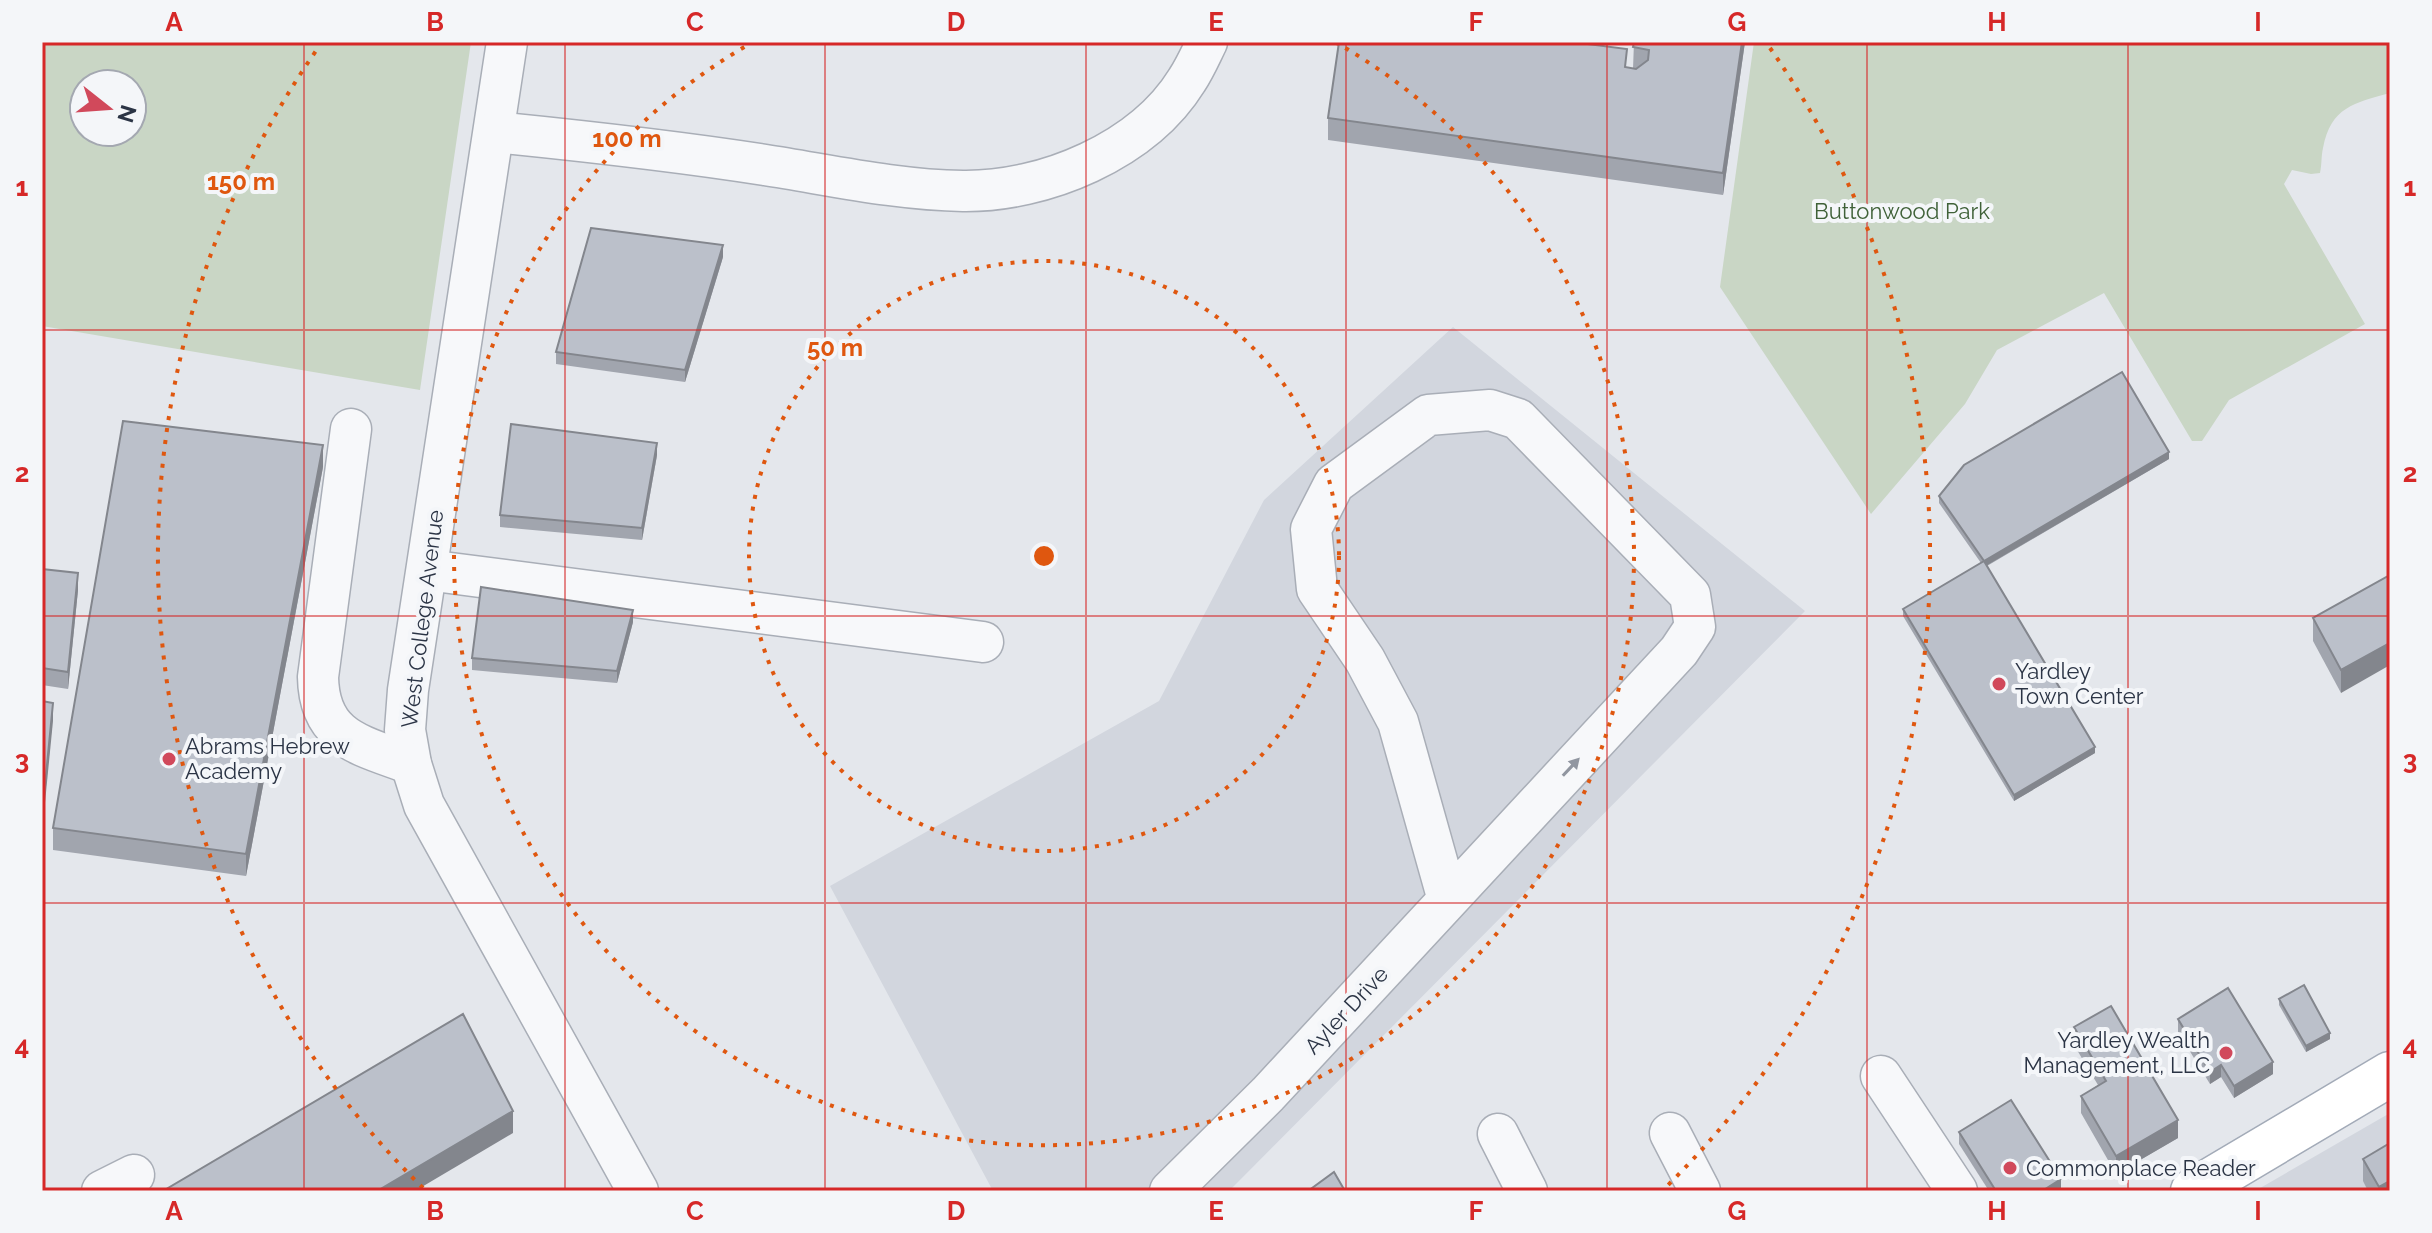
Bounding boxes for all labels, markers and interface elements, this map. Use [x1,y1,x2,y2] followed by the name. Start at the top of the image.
[165,7,183,37] text: A
[426,7,444,37] text: B
[686,7,704,37] text: C
[947,7,965,37] text: D
[1208,7,1224,37] text: E
[1469,7,1484,37] text: F
[1728,7,1746,37] text: G
[1987,7,2007,37] text: H
[2254,7,2262,37] text: I
[68,68,148,148] north arrow
[112,102,142,126] text: N
[592,124,662,153] text: 100 m
[207,167,275,196] text: 150 m
[16,172,29,202] text: 1
[2404,172,2417,202] text: 1
[1814,198,1990,224] park label: Buttonwood Park
[807,333,863,362] text: 50 m
[15,458,29,488] text: 2
[2403,458,2417,488] text: 2
[396,508,448,730] street label: West College Avenue
[1030,542,1058,570] centre of rings
[2015,658,2144,709] place label: Yardley Town Center
[1990,675,2008,693] marker: Yardley Town Center
[185,733,350,784] place label: Abrams Hebrew Academy
[15,745,29,775] text: 3
[2403,745,2417,775] text: 3
[160,750,178,768] marker: Abrams Hebrew Academy
[1562,758,1580,777] one-way arrow
[1299,961,1393,1059] street label: Ayler Drive
[2024,1027,2210,1078] place label: Yardley Wealth Management, LLC
[15,1031,29,1061] text: 4
[2403,1031,2417,1061] text: 4
[2217,1044,2235,1062] marker: Yardley Wealth Management, LLC
[2026,1155,2256,1181] place label: Commonplace Reader
[2001,1159,2019,1177] marker: Commonplace Reader
[165,1196,183,1226] text: A
[426,1196,444,1226] text: B
[686,1196,704,1226] text: C
[947,1196,965,1226] text: D
[1208,1196,1224,1226] text: E
[1469,1196,1484,1226] text: F
[1728,1196,1746,1226] text: G
[1987,1196,2007,1226] text: H
[2254,1196,2262,1226] text: I

